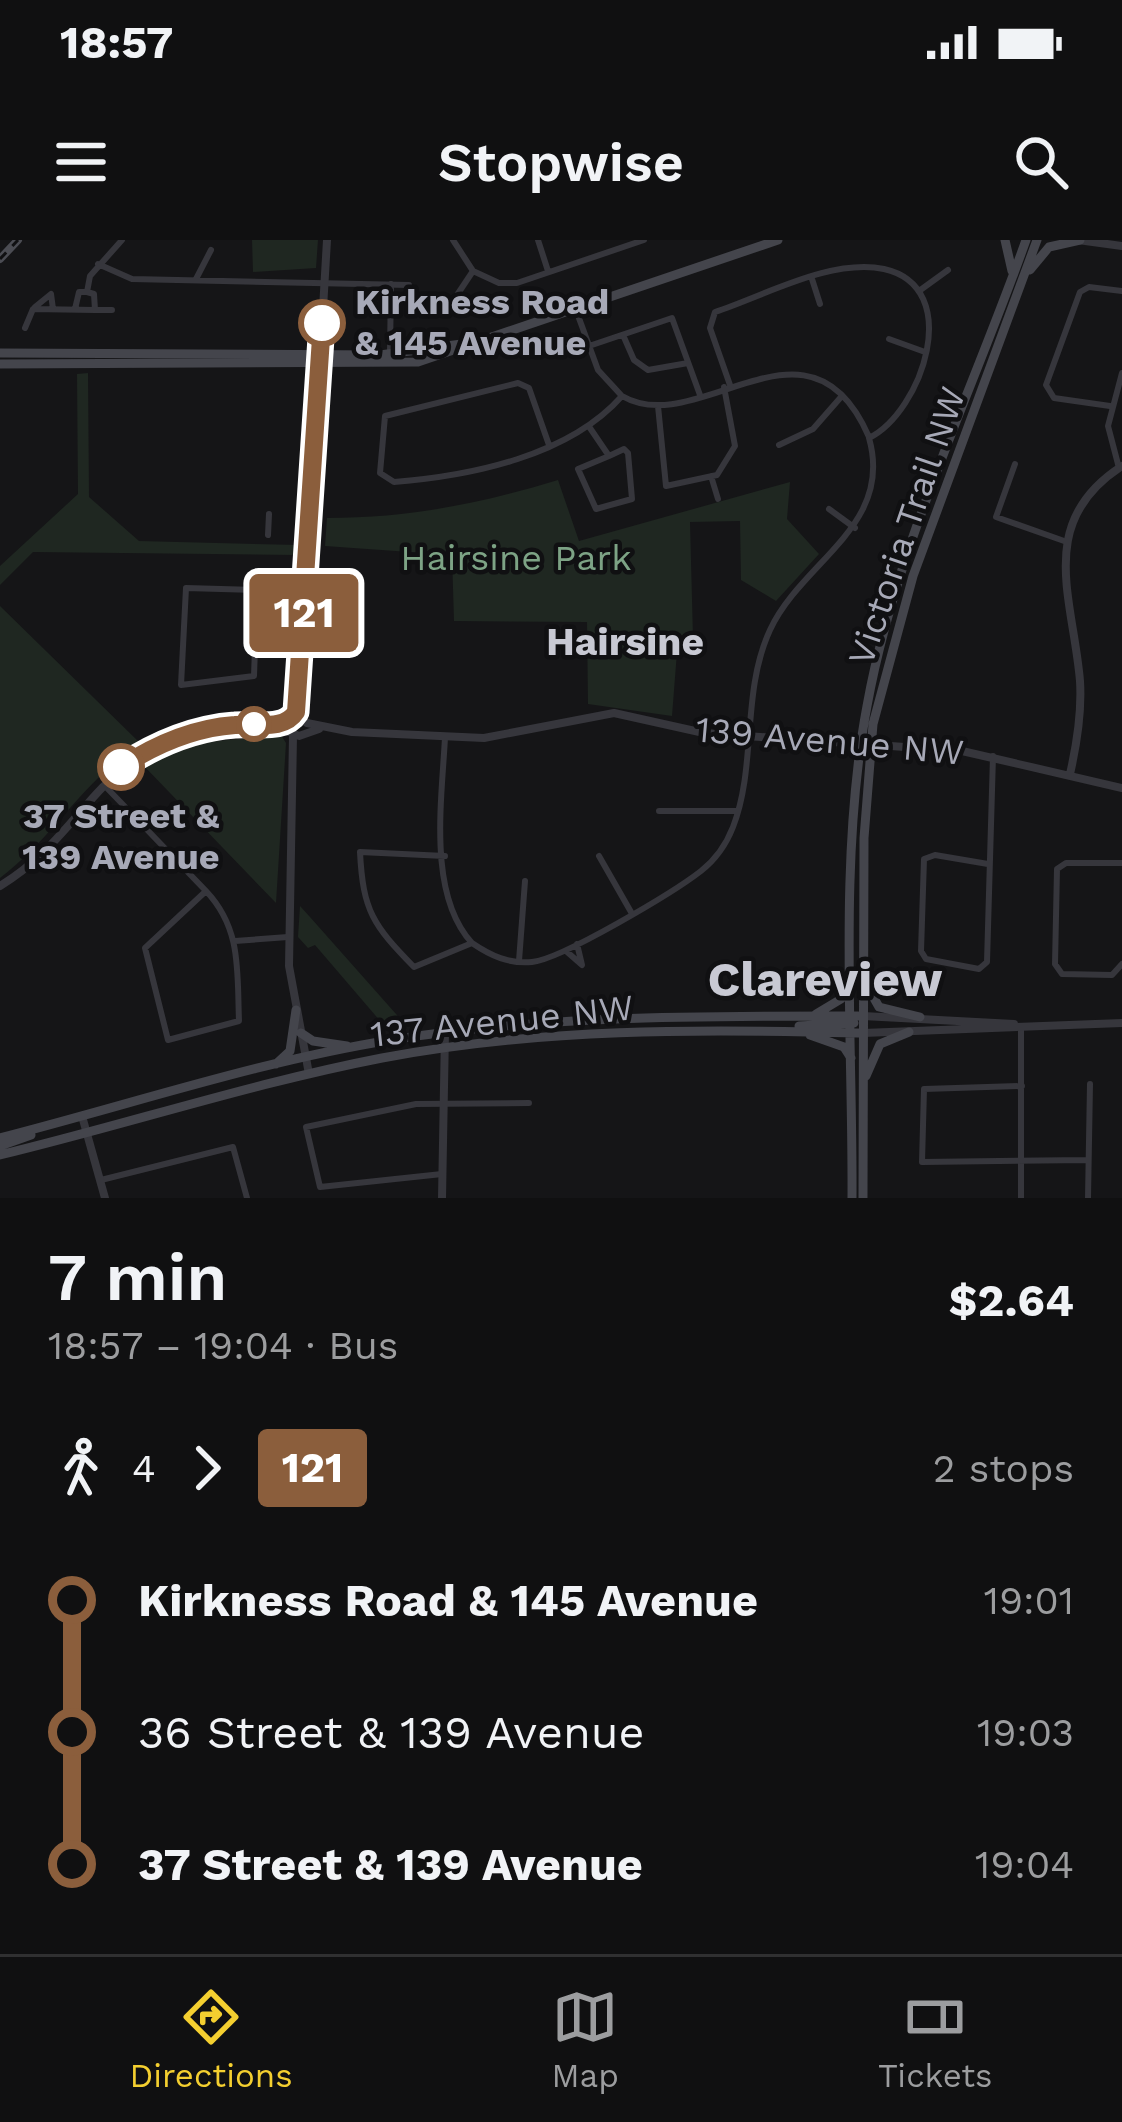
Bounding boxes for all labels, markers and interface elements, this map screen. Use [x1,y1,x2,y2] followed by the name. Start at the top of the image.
[60,16,173,69] text: 18:57
[48,129,114,195] icon: menu
[1008,129,1074,195] icon: search
[438,131,684,194] text: Stopwise
[355,281,609,364] place label: Kirkness Road & 145 Avenue
[300,301,344,345] marker: Kirkness Road & 145 Avenue
[840,381,974,671] street label: Victoria Trail NW
[400,537,632,579] park label: Hairsine Park
[235,574,373,652] line badge: 121
[273,588,335,637] text: 121
[546,619,704,664] district label: Hairsine
[238,708,270,740] unlabelled marker
[694,708,966,774] street label: 139 Avenue NW
[99,745,143,789] marker: 37 Street & 139 Avenue
[22,795,220,878] place label: 37 Street & 139 Avenue
[707,951,943,1008] district label: Clareview
[368,986,636,1056] street label: 137 Avenue NW
[48,1239,227,1316] text: 7 min
[949,1274,1074,1327] text: $2.64
[48,1323,398,1368] text: 18:57 – 19:04 · Bus
[48,1435,114,1501] icon: walk
[174,1435,240,1501] icon: forward
[282,1443,343,1492] text: 121
[132,1446,156,1491] text: 4
[933,1446,1074,1491] text: 2 stops
[138,1574,758,1627] text: Kirkness Road & 145 Avenue
[984,1578,1074,1623] text: 19:01
[138,1706,644,1759] text: 36 Street & 139 Avenue
[977,1710,1074,1755] text: 19:03
[138,1838,643,1891] text: 37 Street & 139 Avenue
[975,1842,1074,1887] text: 19:04
[130,1984,293,2095] tab: Directions
[552,1984,619,2095] tab: Map
[878,1984,993,2095] tab: Tickets

